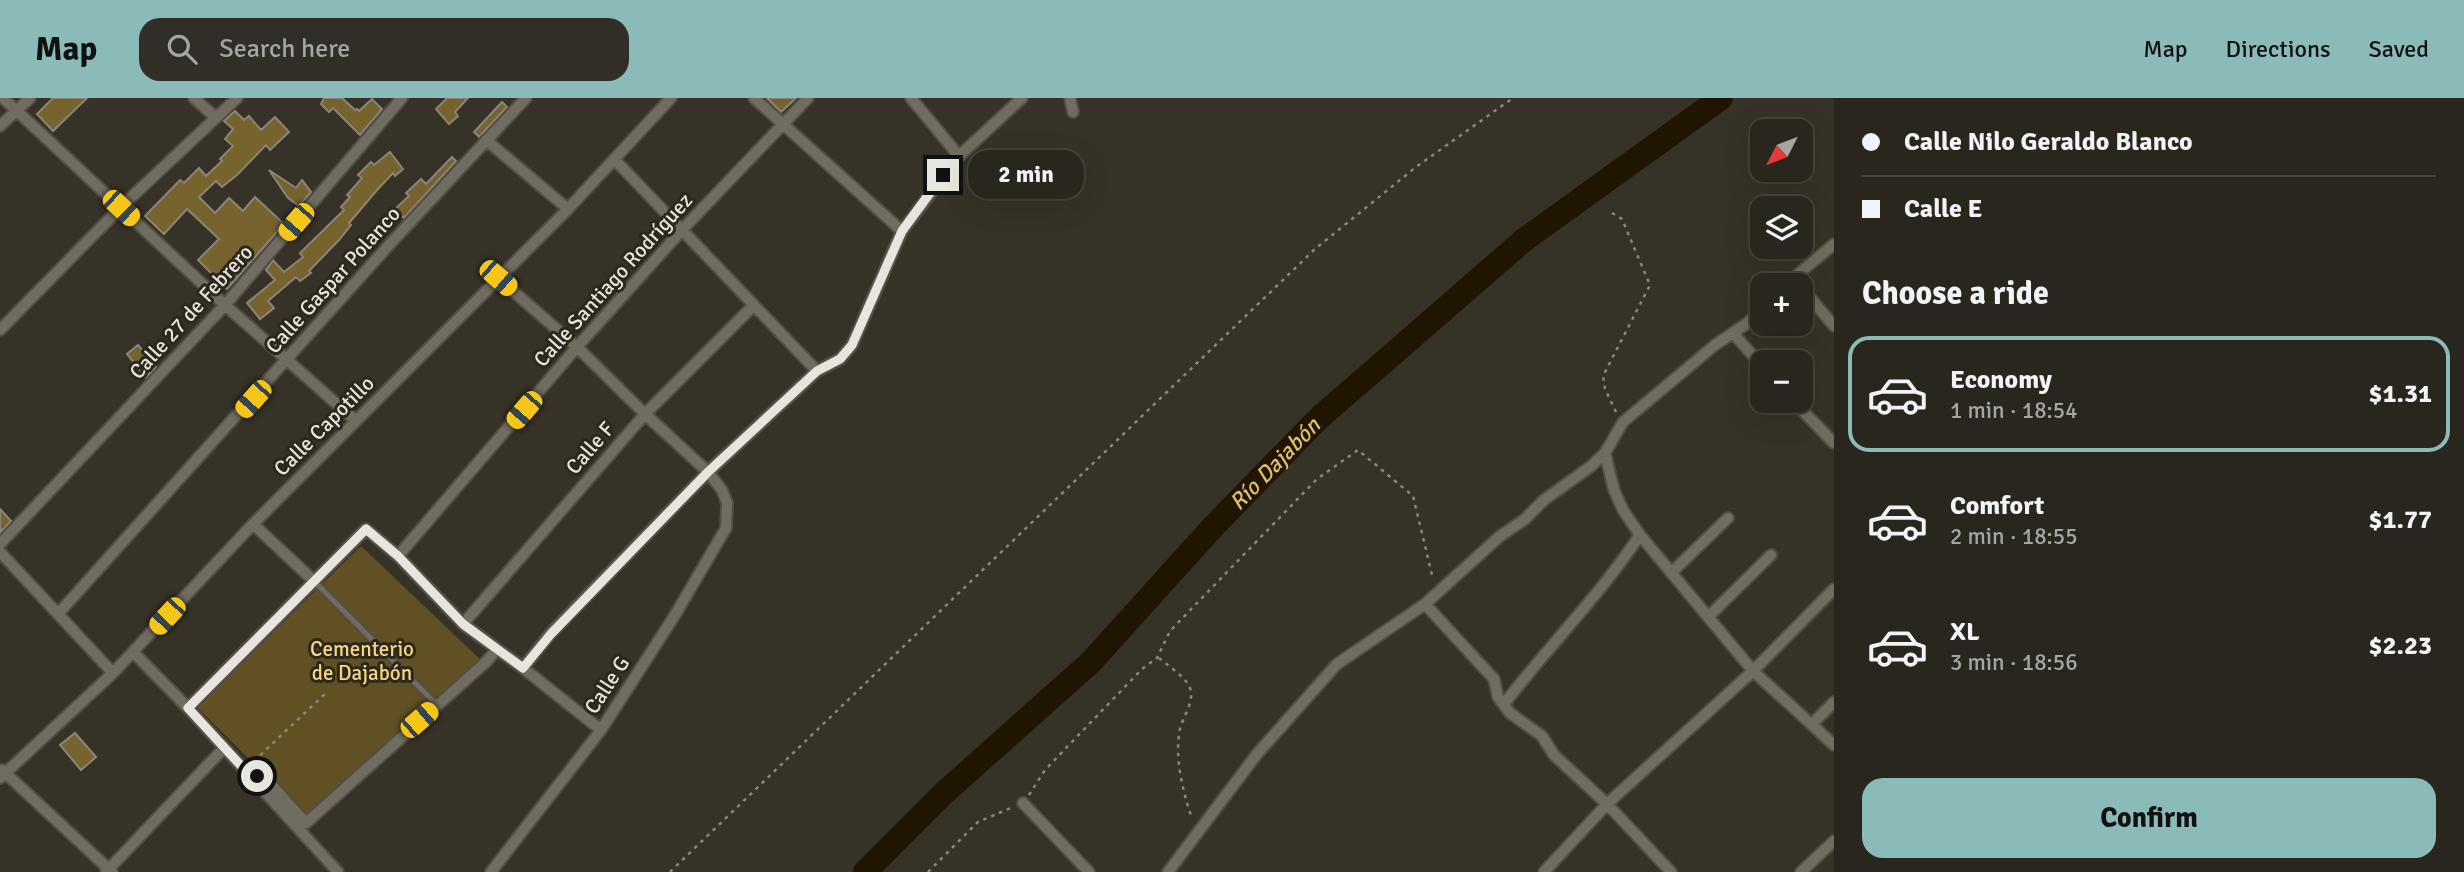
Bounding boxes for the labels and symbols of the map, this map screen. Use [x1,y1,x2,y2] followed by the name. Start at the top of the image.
[1750,119,1813,182] north arrow
[968,150,1083,200] callout: 2 min
[927,159,959,191] route end
[99,186,144,230] car
[528,188,698,372] street label: Calle Santiago Rodríguez
[275,199,318,245] car
[260,201,406,359] street label: Calle Gaspar Polanco
[124,239,258,385] street label: Calle 27 de Febrero
[476,256,521,300] car
[268,370,380,482] street label: Calle Capotillo
[232,376,275,422] car
[503,387,546,433] car
[1223,410,1327,516] water label: Río Dajabón
[560,416,620,480] street label: Calle F
[145,593,190,639] car
[310,636,414,686] park label: Cementerio de Dajabón
[579,651,635,719] street label: Calle G
[397,698,442,742] car
[241,760,273,792] route start

